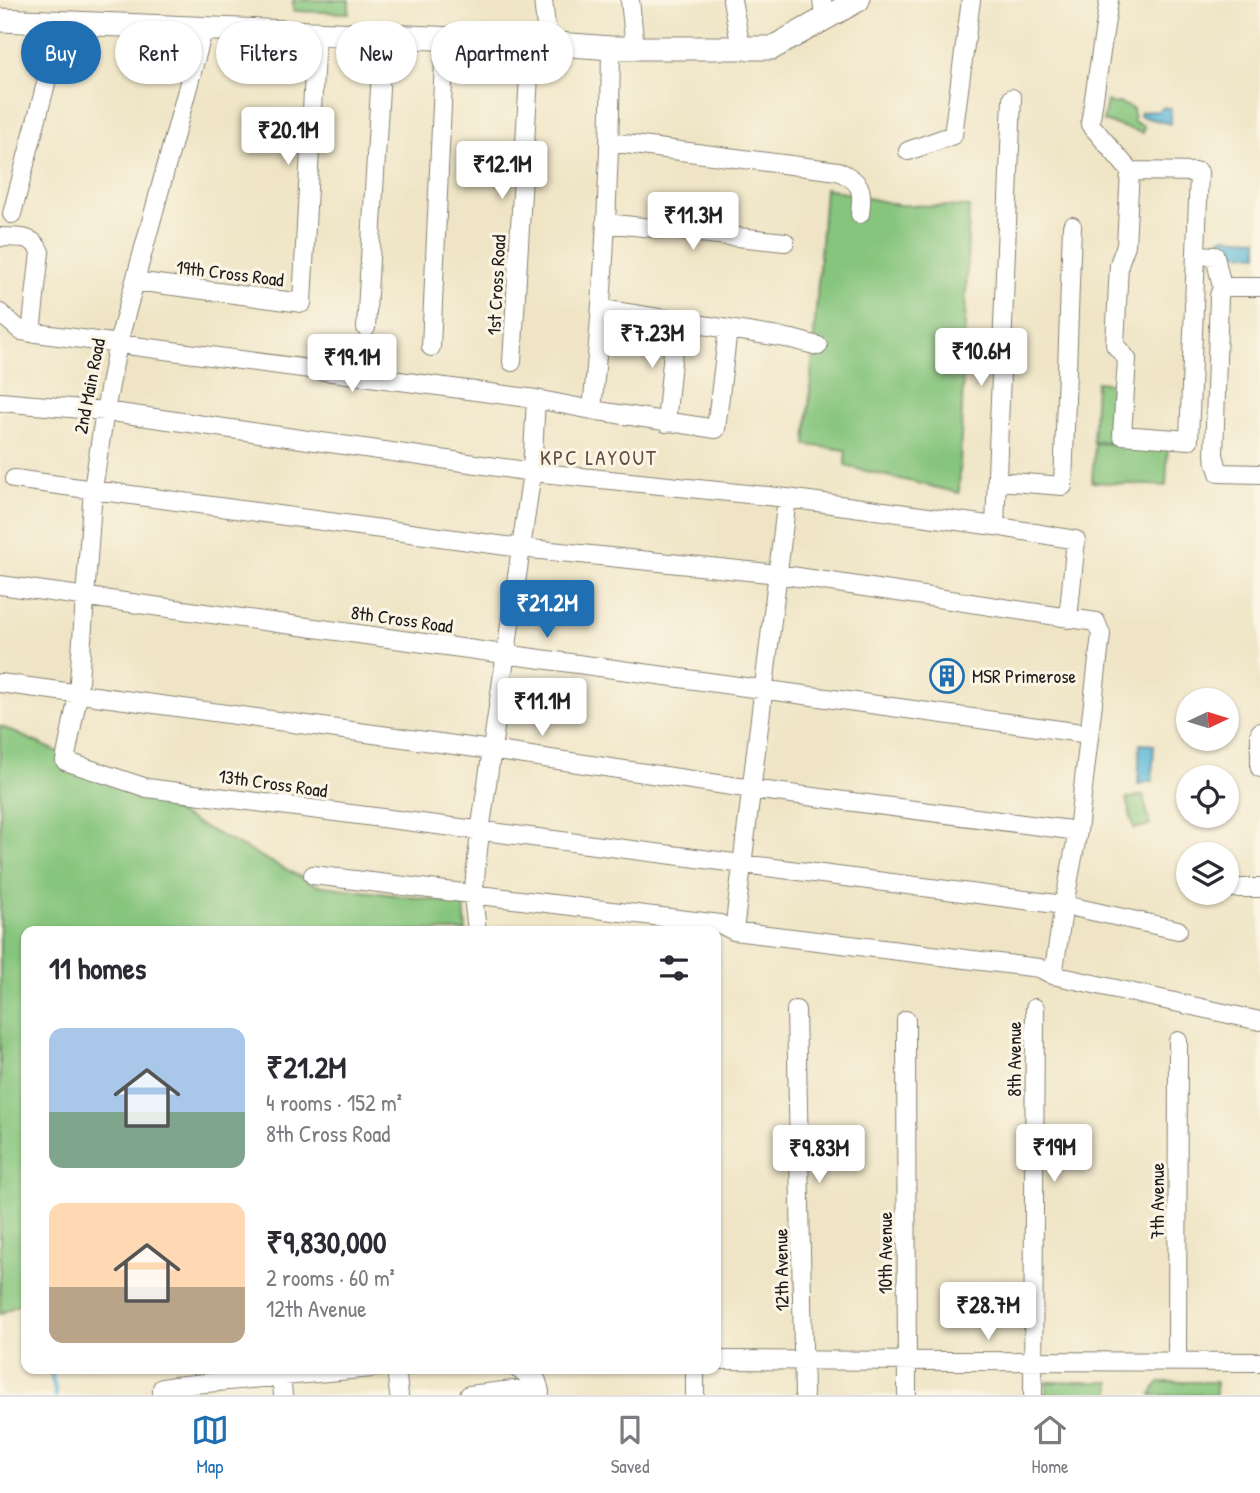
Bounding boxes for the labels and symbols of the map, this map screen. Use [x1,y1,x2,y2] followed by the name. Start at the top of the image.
[231,108,345,167] pin: ₹20.1M
[445,142,559,201] pin: ₹12.1M
[636,192,750,252] pin: ₹11.3M
[480,233,512,336] street label: 1st Cross Road
[175,253,286,293] street label: 19th Cross Road
[595,310,709,370] pin: ₹7.23M
[924,328,1038,388] pin: ₹10.6M
[295,334,409,394] pin: ₹19.1M
[67,336,111,436] street label: 2nd Main Road
[540,443,658,472] district label: KPC LAYOUT
[490,580,604,640] pin: ₹21.2M
[349,599,455,639] street label: 8th Cross Road
[928,657,966,695] building icon: MSR Primerose
[972,663,1077,689] place label: MSR Primerose
[485,678,599,738] pin: ₹11.1M
[1176,688,1239,751] north arrow
[217,762,330,804] street label: 13th Cross Road
[1001,1021,1027,1097] street label: 8th Avenue
[1013,1124,1095,1184] pin: ₹19M
[762,1126,876,1185] pin: ₹9.83M
[1144,1162,1170,1239] street label: 7th Avenue
[872,1211,898,1294] street label: 10th Avenue
[767,1228,795,1312] street label: 12th Avenue
[931,1282,1045,1342] pin: ₹28.7M

